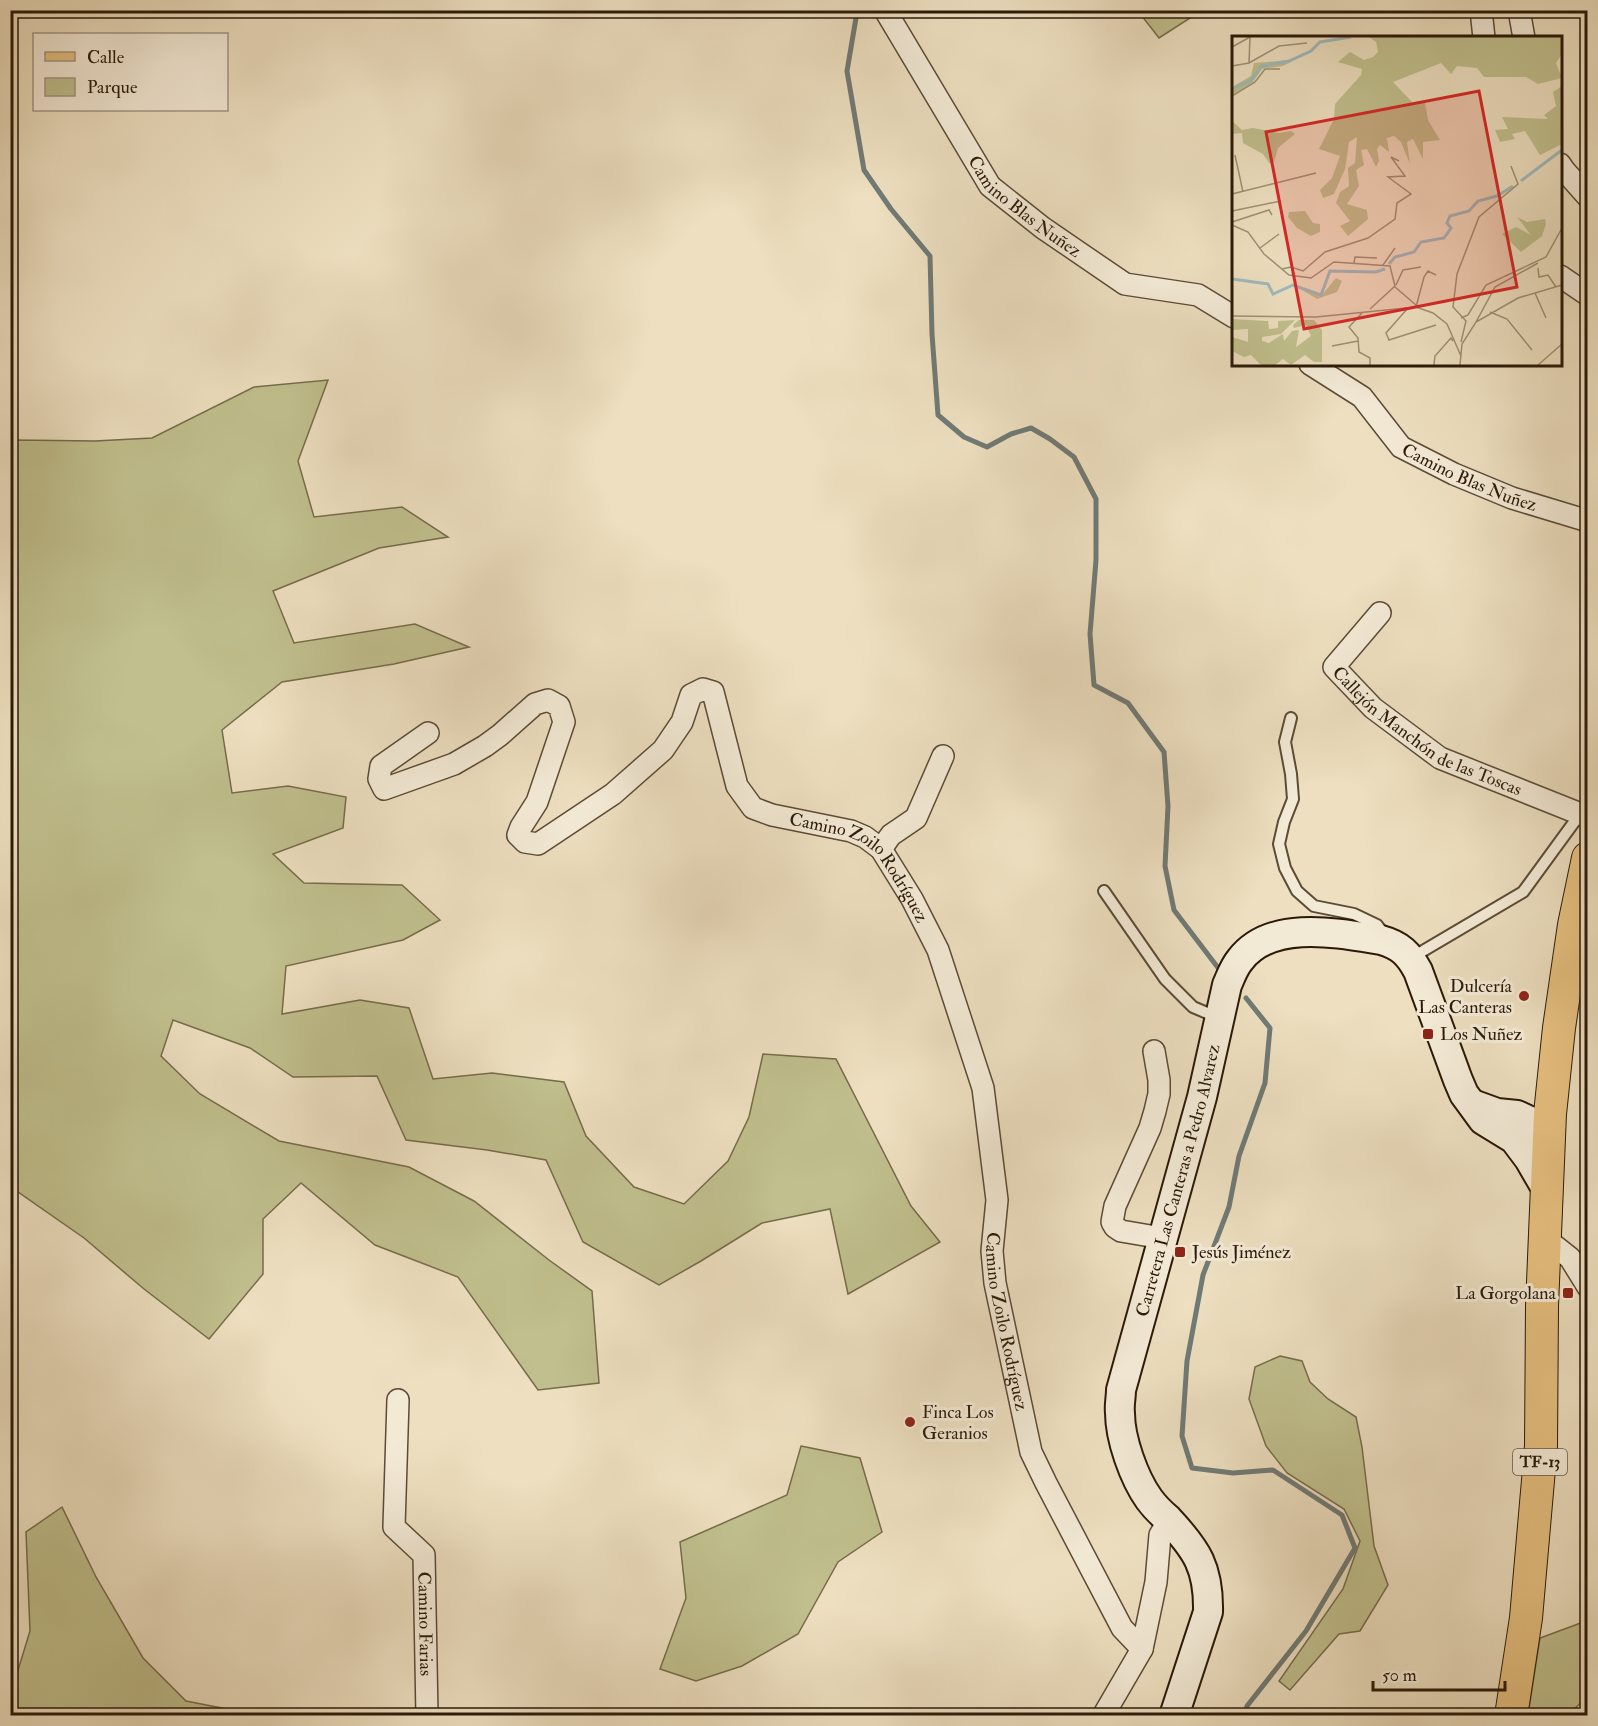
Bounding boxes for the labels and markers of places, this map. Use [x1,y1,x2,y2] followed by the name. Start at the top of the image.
[1418,975,1513,1019] place label: Dulcería Las Canteras
[1517,989,1531,1003] marker: Dulcería Las Canteras
[1440,1023,1523,1046] place label: Los Nuñez
[1421,1027,1435,1041] marker: Los Nuñez
[1191,1241,1291,1264] place label: Jesús Jiménez
[1173,1245,1187,1259] marker: Jesús Jiménez
[1455,1282,1557,1305] place label: La Gorgolana
[1561,1286,1575,1300] marker: La Gorgolana
[922,1401,994,1445] place label: Finca Los Geranios
[903,1415,917,1429] marker: Finca Los Geranios

